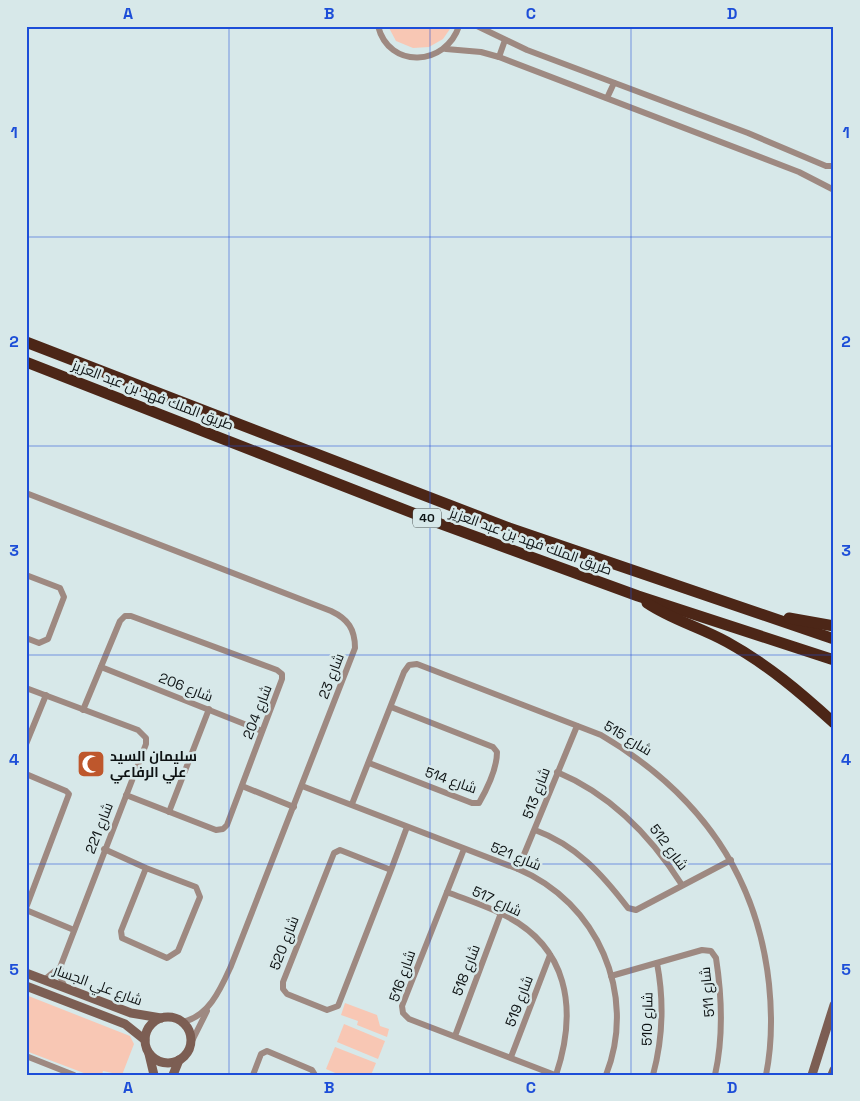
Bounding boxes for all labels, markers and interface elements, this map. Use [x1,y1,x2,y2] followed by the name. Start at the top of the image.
[123,3,133,24] text: A
[324,3,334,24] text: B
[526,3,536,24] text: C
[727,3,737,24] text: D
[10,122,18,143] text: 1
[842,122,850,143] text: 1
[9,331,19,352] text: 2
[841,331,851,352] text: 2
[69,356,236,434] street label: طريق الملك فهد بن عبد العزيز
[447,503,615,579] street label: طريق الملك فهد بن عبد العزيز
[413,508,441,528] road number: 40
[9,540,19,561] text: 3
[841,540,851,561] text: 3
[314,651,348,701] street label: شارع 23
[156,668,216,706] street label: شارع 206
[238,682,276,742] street label: شارع 204
[601,717,655,759] street label: شارع 515
[110,747,197,784] place label: سليمان السيد علي الرفاعي
[9,749,19,770] text: 4
[76,749,106,779] mosque icon: سليمان السيد علي الرفاعي
[841,749,851,770] text: 4
[423,763,479,797] street label: شارع 514
[518,765,554,821] street label: شارع 513
[81,800,117,856] street label: شارع 221
[646,820,692,874] street label: شارع 512
[488,838,544,874] street label: شارع 521
[469,882,525,920] street label: شارع 517
[265,913,303,973] street label: شارع 520
[448,942,484,998] street label: شارع 518
[385,948,419,1004] street label: شارع 516
[9,959,19,980] text: 5
[841,959,851,980] text: 5
[49,960,145,1012] street label: شارع علي الجسار
[696,966,718,1018] street label: شارع 511
[501,973,537,1029] street label: شارع 519
[638,992,656,1046] street label: شارع 510
[123,1077,133,1098] text: A
[324,1077,334,1098] text: B
[526,1077,536,1098] text: C
[727,1077,737,1098] text: D

